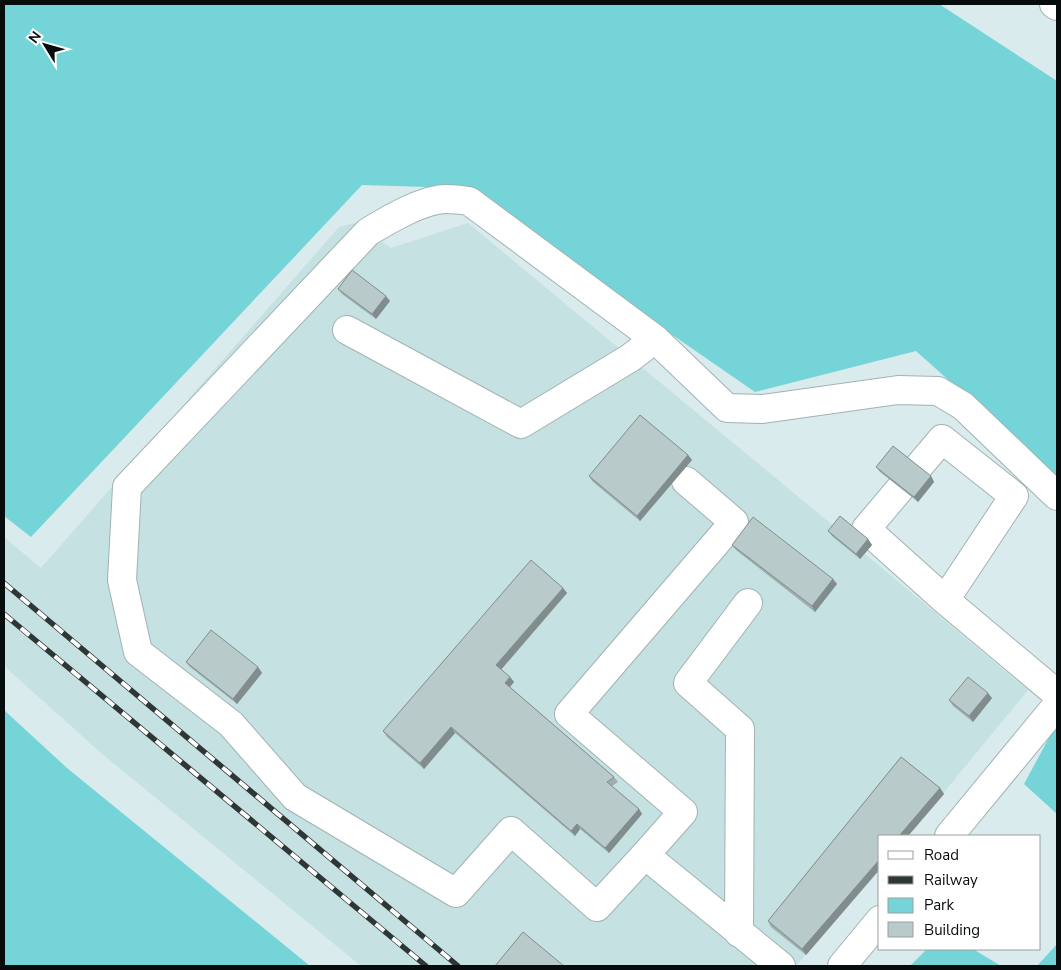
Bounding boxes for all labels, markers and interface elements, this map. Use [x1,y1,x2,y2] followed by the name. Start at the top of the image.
[20,20,70,70] north arrow
[24,28,46,47] text: N
[878,835,1041,950] legend
[924,845,959,865] text: Road
[924,870,978,890] text: Railway
[924,895,954,915] text: Park
[924,920,980,940] text: Building

